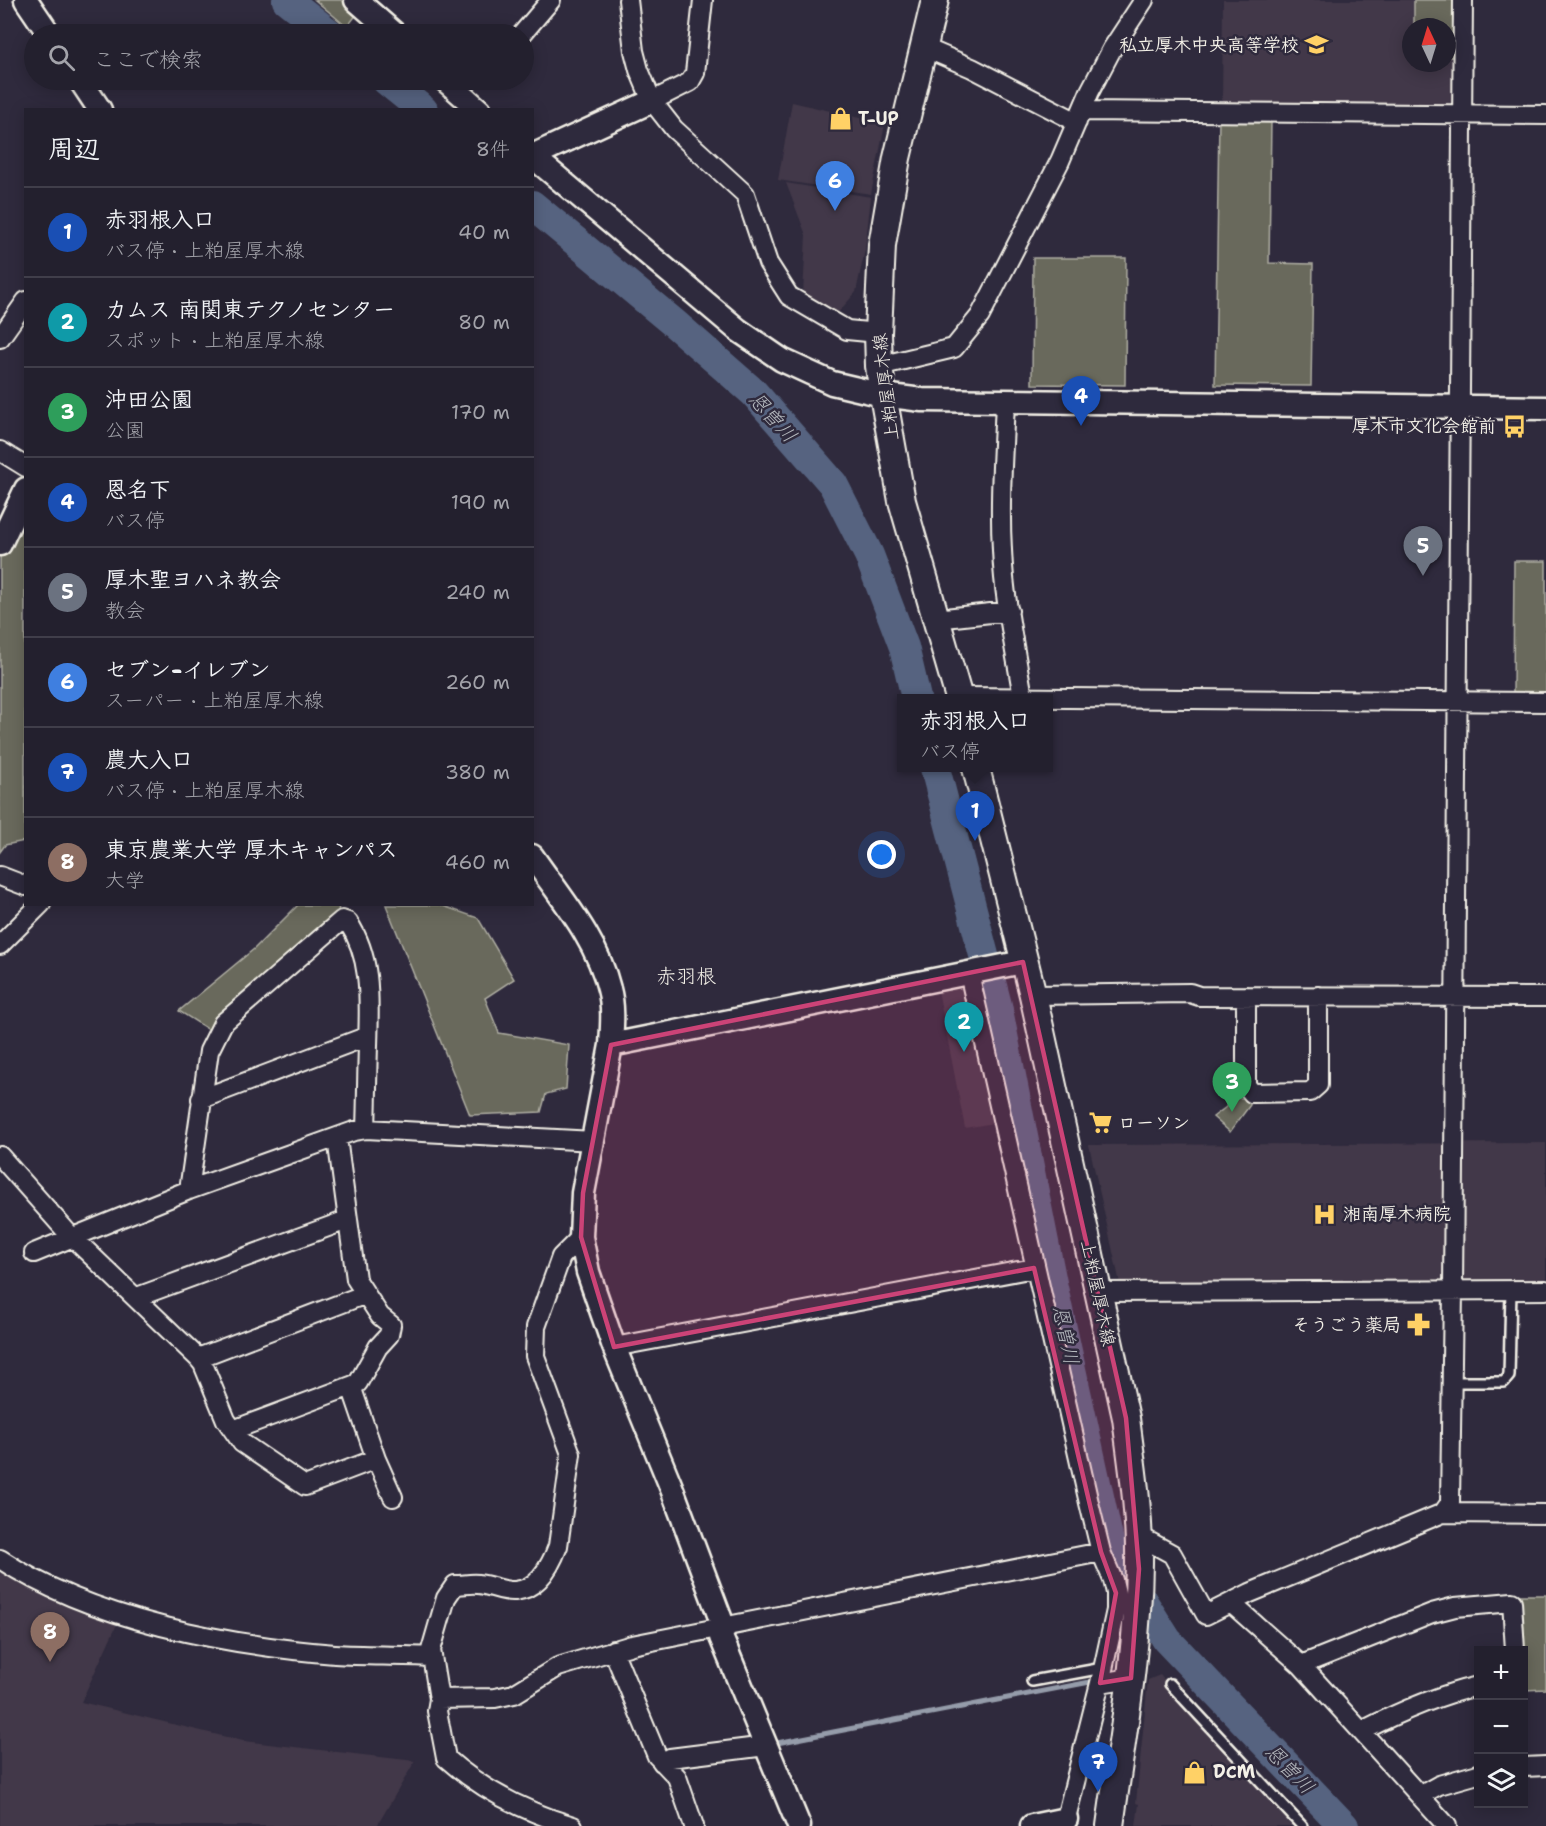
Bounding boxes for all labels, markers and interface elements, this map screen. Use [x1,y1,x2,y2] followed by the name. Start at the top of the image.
[1402,18,1456,72] north arrow
[24,24,534,90] search box
[1304,32,1330,58] school or university icon: 私立厚木中央高等学校
[1119,33,1299,57] place label: 私立厚木中央高等学校
[45,41,78,74] icon: search
[93,45,203,74] text: ここで検索
[827,106,853,132] shop icon: T-UP
[858,107,899,131] place label: T-UP
[48,131,100,166] text: 周辺
[476,136,510,162] text: 8件
[816,162,854,211] pin: 6
[105,205,215,234] text: 赤羽根入口
[63,219,72,245] text: 1
[458,219,510,245] text: 40 m
[105,237,304,263] text: バス停 · 上粕屋厚木線
[105,295,395,324] text: カムス 南関東テクノセンター
[61,309,75,335] text: 2
[458,309,510,335] text: 80 m
[105,327,324,353] text: スポット · 上粕屋厚木線
[868,332,904,442] street label: 上粕屋厚木線
[1062,376,1100,426] pin: 4
[105,385,193,414] text: 沖田公園
[743,386,803,448] water label: 恩曽川
[61,399,75,425] text: 3
[451,399,510,425] text: 170 m
[1501,413,1527,439] bus stop icon: 厚木市文化会館前
[1352,414,1496,438] place label: 厚木市文化会館前
[105,417,145,443] text: 公園
[105,475,171,504] text: 恩名下
[61,489,75,515] text: 4
[451,489,510,515] text: 190 m
[105,507,165,533] text: バス停
[1404,526,1442,576] pin: 5
[105,565,281,594] text: 厚木聖ヨハネ教会
[61,579,74,605] text: 5
[445,579,510,605] text: 240 m
[105,597,145,623] text: 教会
[105,655,270,684] text: セブン-イレブン
[61,669,75,695] text: 6
[445,669,510,695] text: 260 m
[105,687,323,713] text: スーパー · 上粕屋厚木線
[897,694,1053,772] popup
[920,706,1030,735] text: 赤羽根入口
[920,738,980,764] text: バス停
[105,745,193,774] text: 農大入口
[61,759,75,785] text: 7
[445,759,510,785] text: 380 m
[105,777,304,803] text: バス停 · 上粕屋厚木線
[956,792,994,841] pin: 1
[105,835,398,864] text: 東京農業大学 厚木キャンパス
[867,840,896,869] your location
[61,849,75,875] text: 8
[445,849,510,875] text: 460 m
[105,867,145,893] text: 大学
[656,963,716,989] district label: 赤羽根
[944,1002,984,1052] pin: 2
[1212,1062,1252,1112] pin: 3
[1087,1110,1113,1136] supermarket icon: ローソン
[1118,1111,1190,1135] place label: ローソン
[1312,1201,1338,1227] hospital icon: 湘南厚木病院
[1343,1202,1451,1226] place label: 湘南厚木病院
[1075,1238,1121,1348] street label: 上粕屋厚木線
[1047,1303,1085,1367] water label: 恩曽川
[1406,1312,1432,1338] pharmacy icon: そうごう薬局
[1292,1313,1401,1337] place label: そうごう薬局
[31,1612,70,1662] pin: 8
[1474,1646,1528,1808] map controls
[1474,1646,1528,1700] button: +
[1474,1700,1528,1754] button: −
[1260,1738,1320,1800] water label: 恩曽川
[1078,1742,1118,1792] pin: 7
[1474,1754,1528,1808] button: layers
[1182,1759,1208,1785] shop icon: DCM
[1213,1760,1256,1784] place label: DCM

